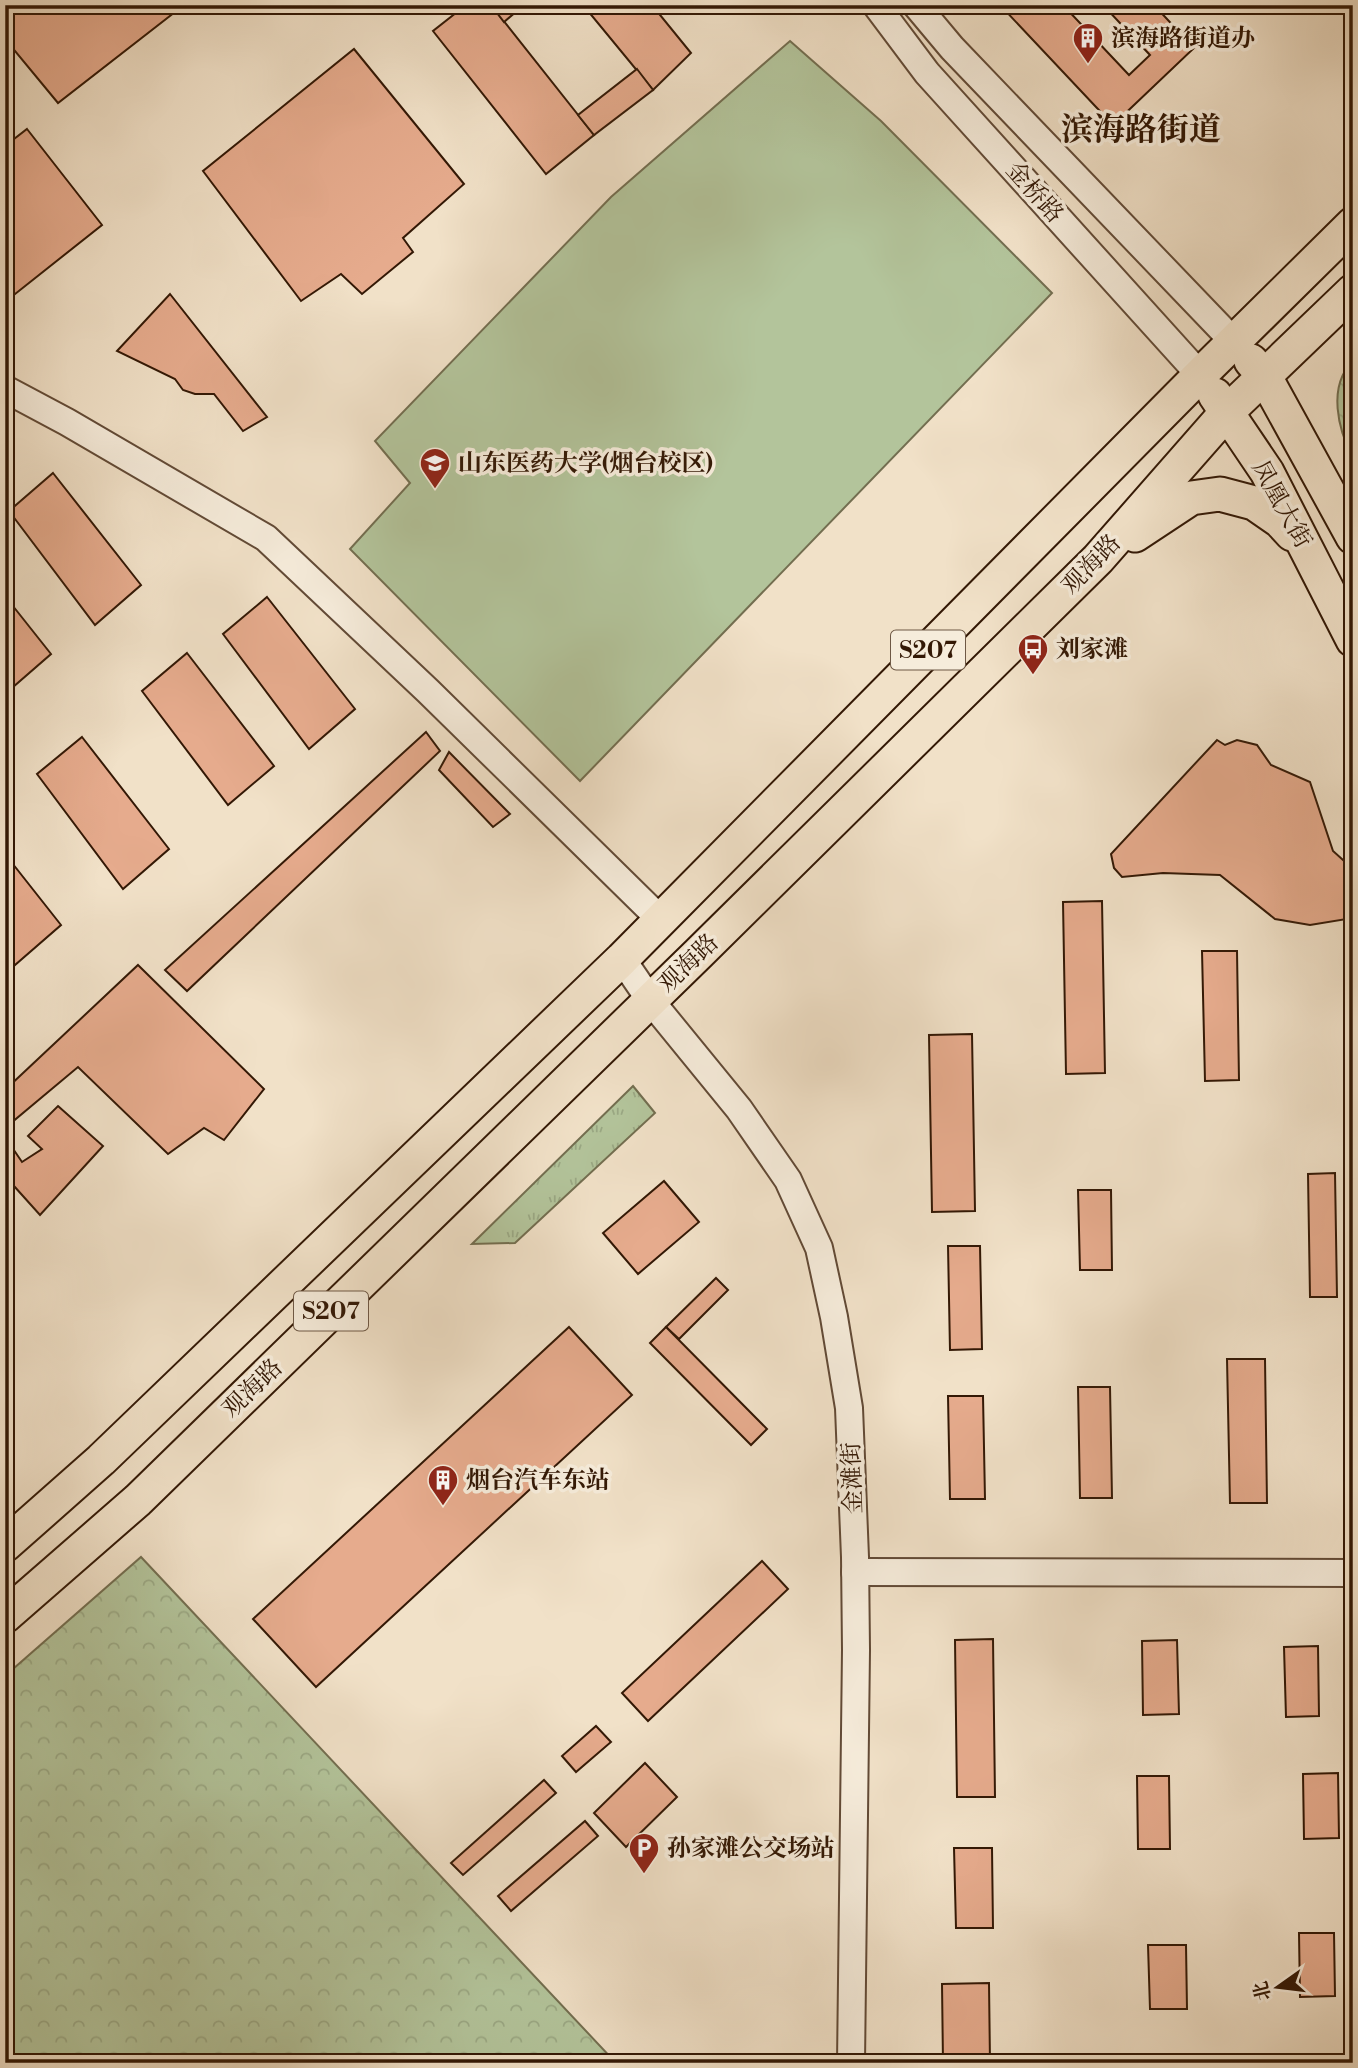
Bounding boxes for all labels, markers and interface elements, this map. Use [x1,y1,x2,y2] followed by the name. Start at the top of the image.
[1071,21,1105,65] building icon: 滨海路街道办
[1111,24,1255,54] place label: 滨海路街道办
[1061,110,1221,150] district label: 滨海路街道
[999,156,1069,229] street label: 金桥路
[418,446,452,490] school or university icon: 山东医药大学(烟台校区)
[458,449,713,479] place label: 山东医药大学(烟台校区)
[1245,455,1318,554] street label: 凤凰大街
[1056,528,1128,601] street label: 观海路
[891,630,965,670] road number: S207
[1016,632,1050,676] bus stop icon: 刘家滩
[1056,635,1128,665] place label: 刘家滩
[652,928,725,1000] street label: 观海路
[294,1292,368,1330] road number: S207
[216,1353,289,1425] street label: 观海路
[837,1441,869,1514] street label: 金滩街
[426,1463,460,1507] building icon: 烟台汽车东站
[466,1466,610,1496] place label: 烟台汽车东站
[627,1831,661,1875] parking icon: 孙家滩公交场站
[667,1834,835,1864] place label: 孙家滩公交场站
[1242,1952,1312,2022] north arrow
[1249,1979,1276,2003] text: 北

